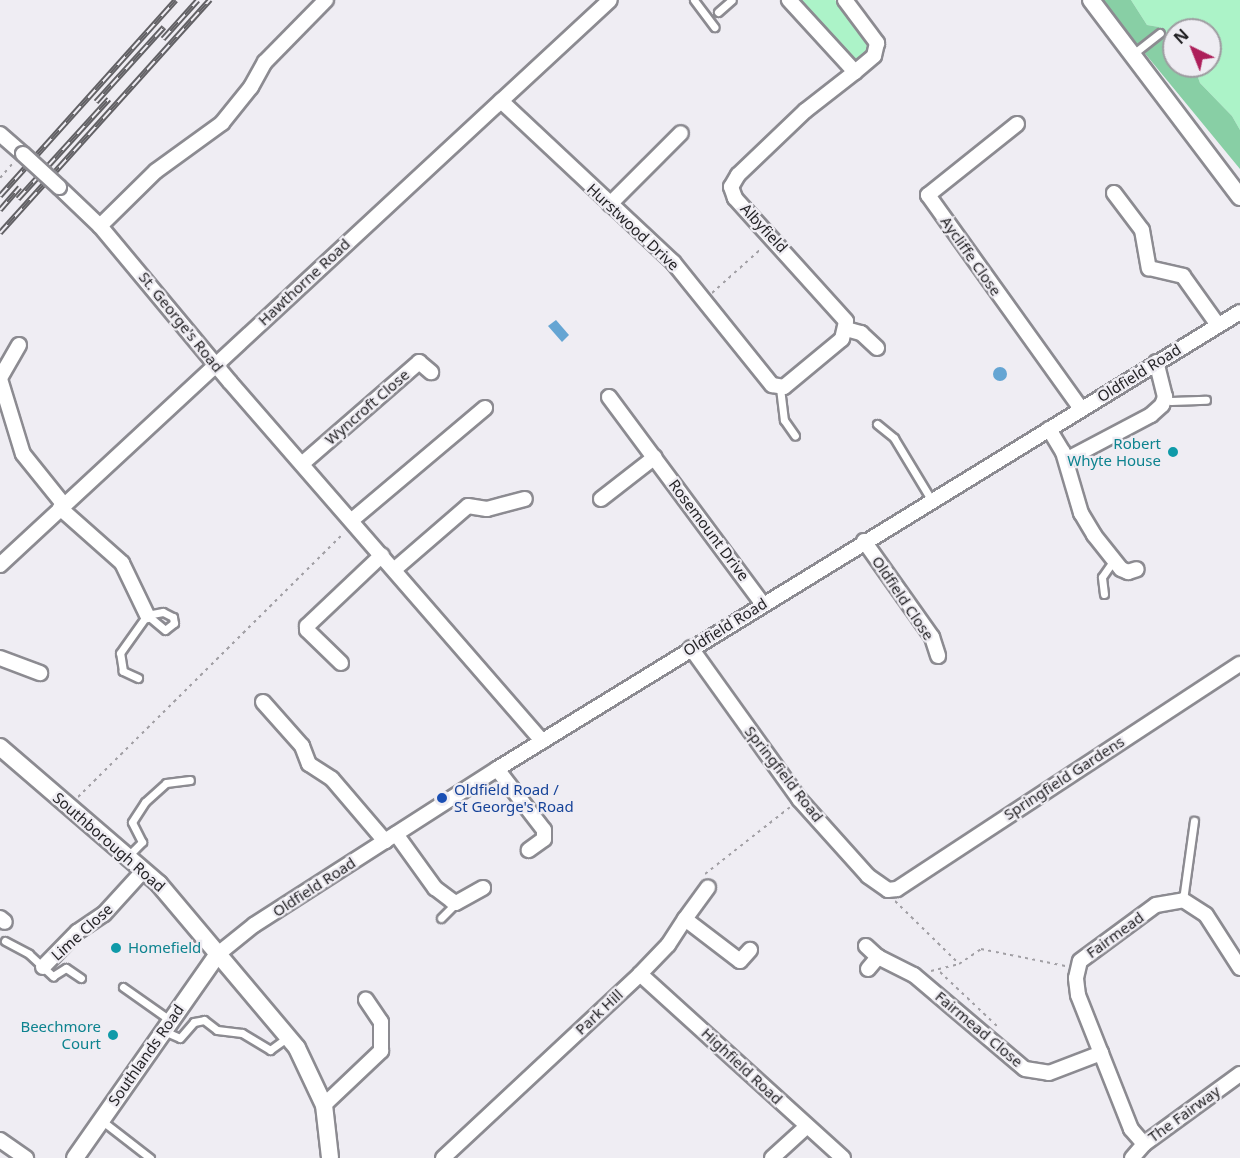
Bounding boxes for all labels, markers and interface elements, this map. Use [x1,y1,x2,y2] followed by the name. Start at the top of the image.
[1162,18,1222,78] north arrow
[1169,24,1193,49] text: N
[583,180,683,274] street label: Hurstwood Drive
[737,200,791,256] street label: Albyfield
[937,213,1005,299] street label: Aycliffe Close
[254,235,354,329] street label: Hawthorne Road
[135,268,227,376] street label: St. George's Road
[1094,340,1184,406] street label: Oldfield Road
[321,366,413,448] street label: Wyncroft Close
[1067,434,1161,469] place label: Robert Whyte House
[1166,445,1180,459] marker: Robert Whyte House
[665,476,753,584] street label: Rosemount Drive
[868,553,938,643] street label: Oldfield Close
[680,594,770,660] street label: Oldfield Road
[741,723,827,825] street label: Springfield Road
[1000,732,1128,824] street label: Springfield Gardens
[454,780,574,815] place label: Oldfield Road / St George's Road
[49,789,169,895] street label: Southborough Road
[435,791,449,805] marker: Oldfield Road / St George's Road
[269,853,359,921] street label: Oldfield Road
[48,900,116,964] street label: Lime Close
[1083,908,1147,962] street label: Fairmead
[128,939,201,957] place label: Homefield
[109,941,123,955] marker: Homefield
[572,986,626,1038] street label: Park Hill
[932,987,1026,1071] street label: Fairmead Close
[104,1001,188,1109] street label: Southlands Road
[20,1017,101,1052] place label: Beechmore Court
[698,1024,786,1108] street label: Highfield Road
[106,1028,120,1042] marker: Beechmore Court
[1145,1082,1223,1146] street label: The Fairway

